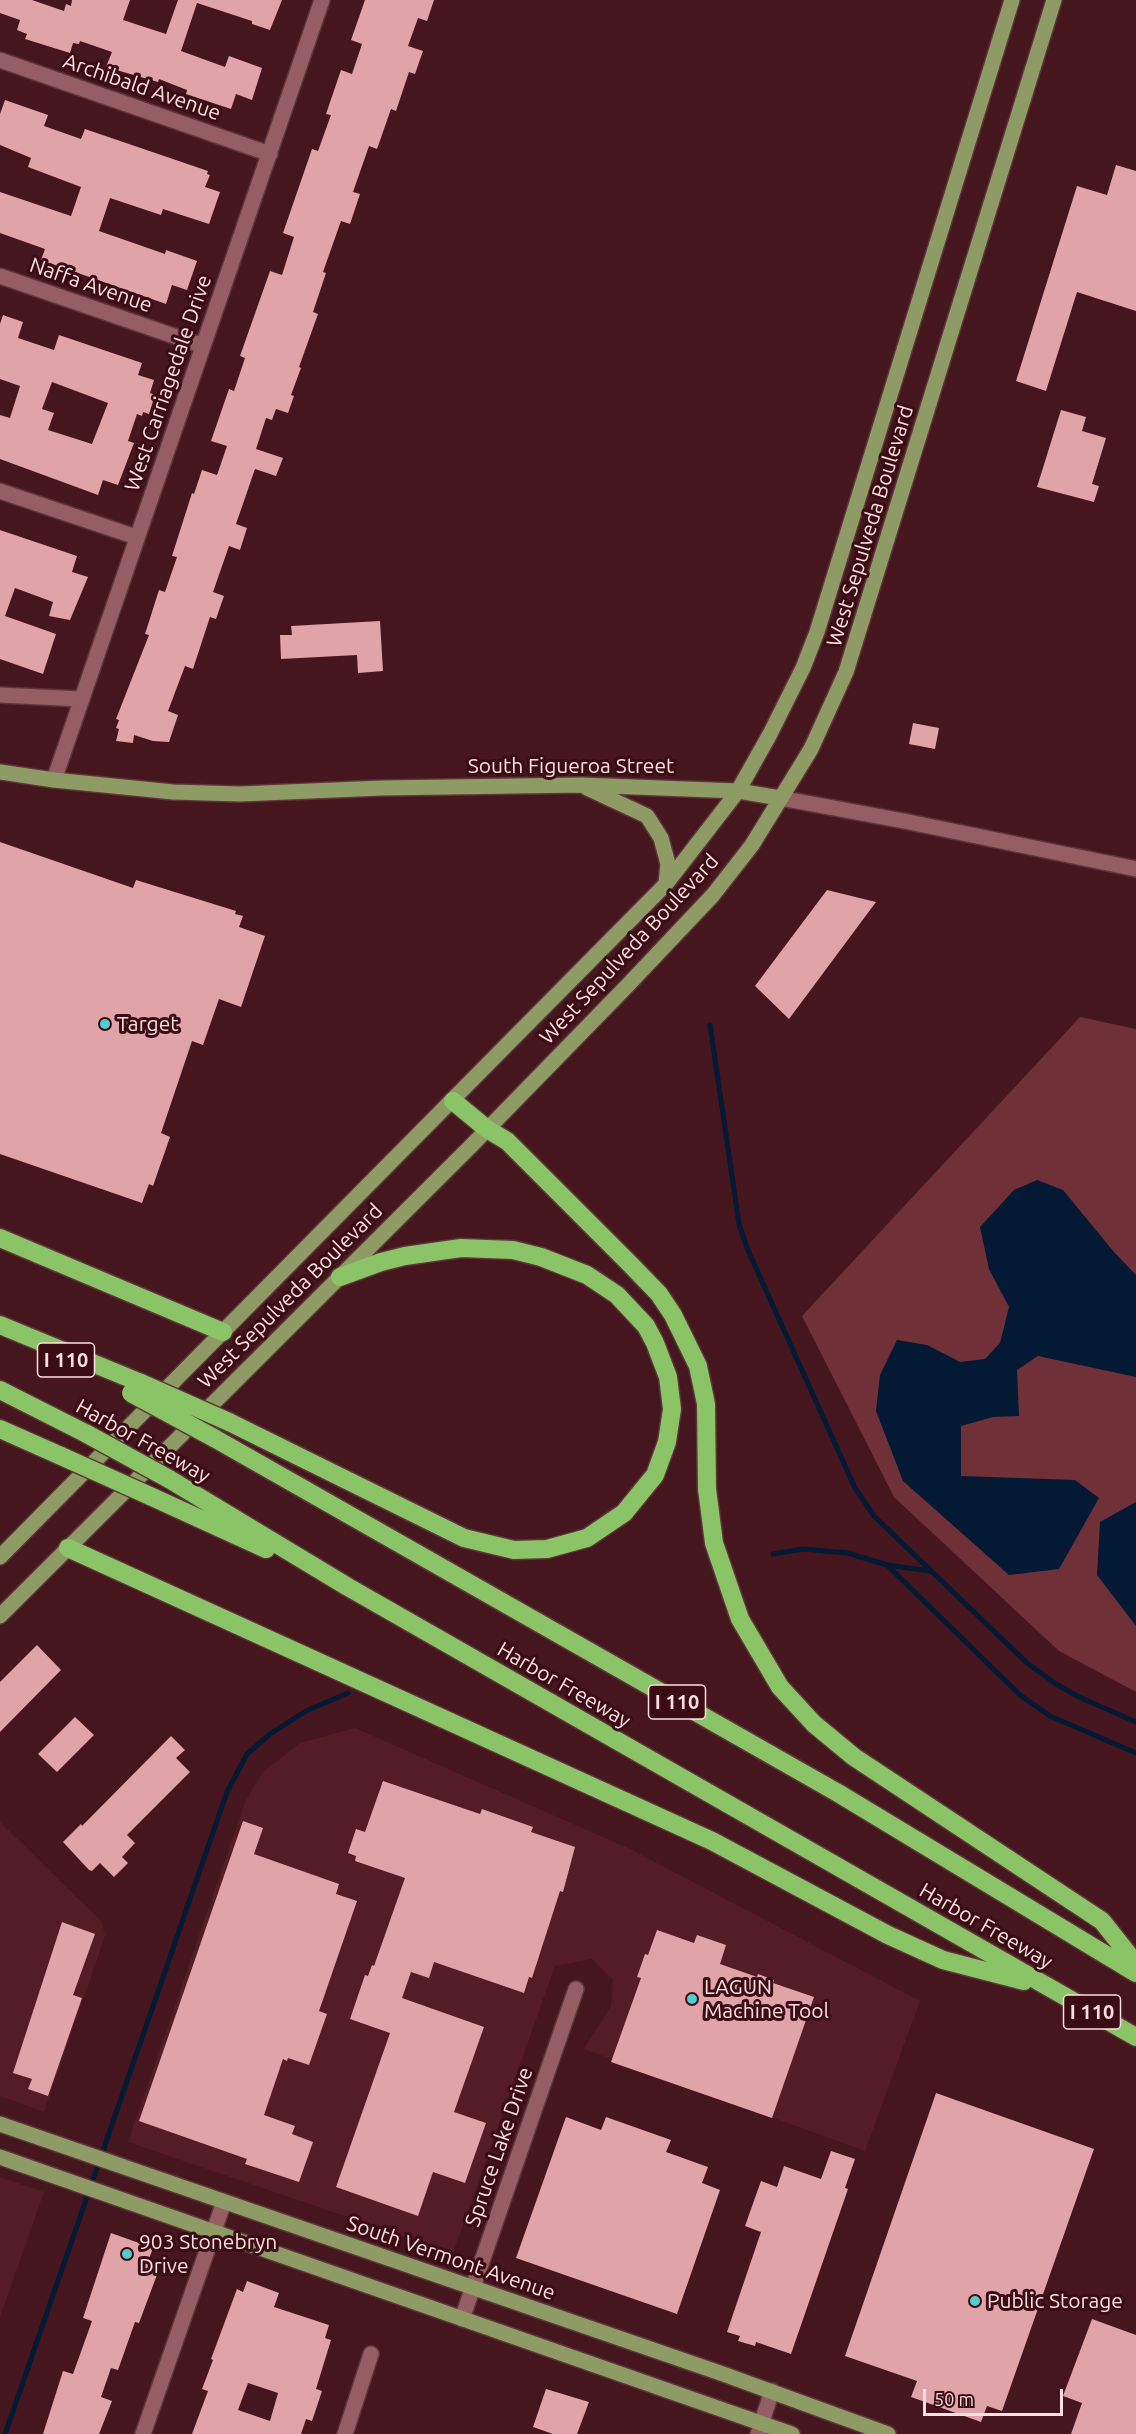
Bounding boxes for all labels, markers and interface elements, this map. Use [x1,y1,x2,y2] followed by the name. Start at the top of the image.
[60,48,224,126] street label: Archibald Avenue
[26,252,156,318] street label: Naffa Avenue
[119,272,217,494] street label: West Carriagedale Drive
[821,402,919,650] street label: West Sepulveda Boulevard
[468,753,674,779] street label: South Figueroa Street
[534,849,724,1049] street label: West Sepulveda Boulevard
[117,1011,179,1037] place label: Target
[98,1017,112,1031] marker: Target
[192,1198,388,1394] street label: West Sepulveda Boulevard
[38,1343,94,1377] road number: I 110
[71,1394,215,1488] street label: Harbor Freeway
[493,1637,635,1733] street label: Harbor Freeway
[648,1685,706,1719] road number: I 110
[915,1878,1057,1974] street label: Harbor Freeway
[704,1974,829,2024] place label: LAGUN Machine Tool
[685,1992,699,2006] marker: LAGUN Machine Tool
[1064,1995,1120,2029] road number: I 110
[460,2064,538,2230] street label: Spruce Lake Drive
[344,2210,558,2306] street label: South Vermont Avenue
[139,2229,277,2279] place label: 903 Stonebryn Drive
[120,2247,134,2261] marker: 903 Stonebryn Drive
[987,2288,1123,2314] place label: Public Storage
[968,2294,982,2308] marker: Public Storage
[926,2377,1066,2415] scale bar
[934,2389,974,2409] text: 50 m

